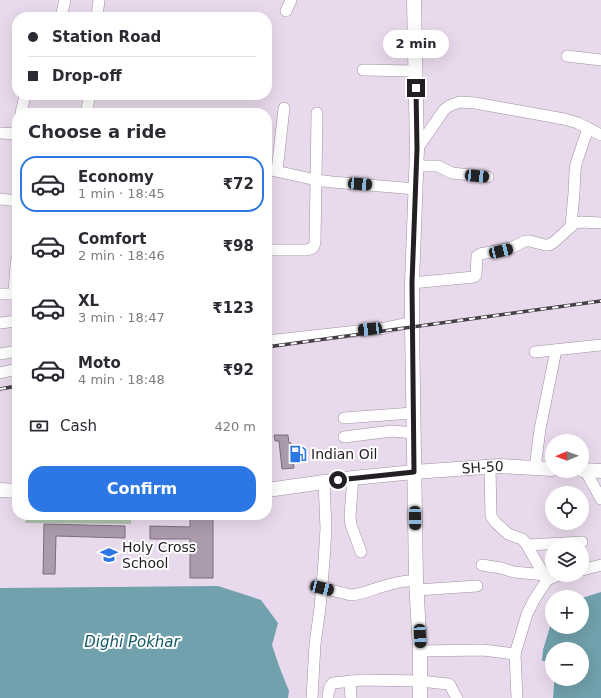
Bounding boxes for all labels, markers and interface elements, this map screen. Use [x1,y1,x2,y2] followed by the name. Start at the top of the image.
[52,28,161,46] text: Station Road
[383,30,449,58] callout: 2 min
[396,36,436,51] text: 2 min
[52,67,122,85] text: Drop-off
[407,79,425,97] route end
[28,121,167,142] text: Choose a ride
[30,166,66,202] icon: car
[78,168,154,186] text: Economy
[465,169,489,183] car
[223,175,254,193] text: ₹72
[348,177,372,191] car
[78,186,165,201] text: 1 min · 18:45
[30,228,66,264] icon: car
[78,230,146,248] text: Comfort
[223,237,254,255] text: ₹98
[488,242,514,260] car
[78,248,165,263] text: 2 min · 18:46
[30,290,66,326] icon: car
[78,292,99,310] text: XL
[212,299,254,317] text: ₹123
[78,310,165,325] text: 3 min · 18:47
[357,322,383,336] car
[30,352,66,388] icon: car
[78,354,121,372] text: Moto
[223,361,254,379] text: ₹92
[78,372,165,387] text: 4 min · 18:48
[28,415,50,437] icon: cash
[60,417,97,435] text: Cash
[214,419,256,434] text: 420 m
[545,434,589,478] north arrow
[545,434,589,686] map controls
[288,444,308,464] fuel station icon: Indian Oil
[311,446,377,462] place label: Indian Oil
[461,458,504,477] street label: SH-50
[28,466,256,512] button: Confirm
[329,471,347,489] route start
[545,486,589,530] button: locate
[409,506,421,530] car
[545,538,589,582] button: layers
[122,539,196,571] place label: Holy Cross School
[99,545,119,565] school or university icon: Holy Cross School
[309,579,335,597] car
[545,590,589,634] button: +
[413,624,427,648] car
[84,633,181,651] water label: Dighi Pokhar
[545,642,589,686] button: −

